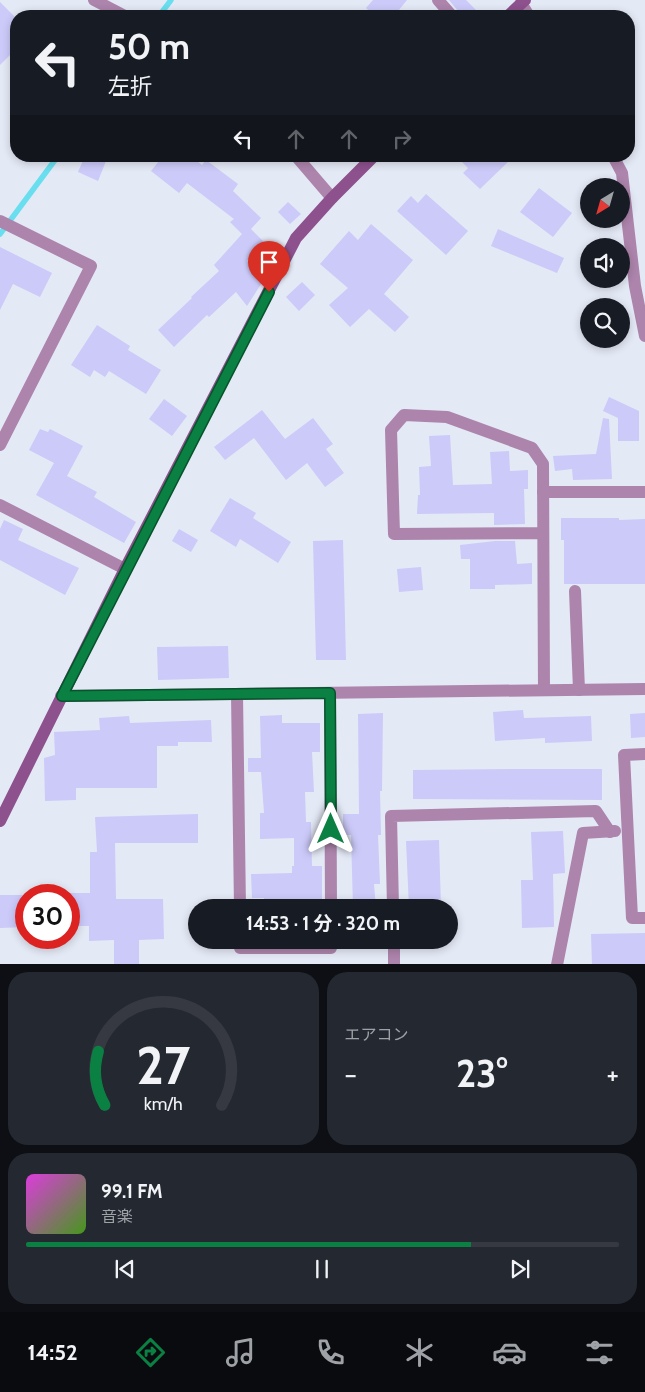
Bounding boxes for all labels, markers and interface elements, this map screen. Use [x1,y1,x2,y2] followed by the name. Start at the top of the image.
[108,25,190,68] text: 50 m
[25,30,90,95] icon: left
[108,73,152,100] text: 左折
[229,125,257,153] icon: left
[282,125,310,153] icon: ahead
[335,125,363,153] icon: ahead
[388,125,416,153] icon: right
[580,178,630,228] north arrow
[580,178,630,348] map controls
[580,238,630,288] button: sound
[248,241,290,292] pin
[255,248,283,276] icon: arrive
[580,298,630,348] button: search
[304,802,356,854] position arrow
[15,884,80,949] speed limit sign: 30
[246,912,400,935] text: 14:53 · 1 分 · 320 m
[345,1025,409,1044] text: エアコン
[136,1034,191,1097] text: 27
[456,1050,508,1097] text: 23°
[345,1057,357,1091] text: −
[607,1057,619,1091] text: +
[144,1093,183,1114] text: km/h
[101,1180,163,1203] text: 99.1 FM
[101,1207,133,1226] text: 音楽
[111,1255,139,1283] icon: previous
[308,1255,336,1283] icon: pause
[506,1255,534,1283] icon: next
[133,1335,168,1370] icon: directions
[223,1335,258,1370] icon: music
[313,1335,348,1370] icon: phone
[402,1335,437,1370] icon: climate
[492,1335,527,1370] icon: car
[582,1335,617,1370] icon: filters
[27,1339,78,1366] text: 14:52

